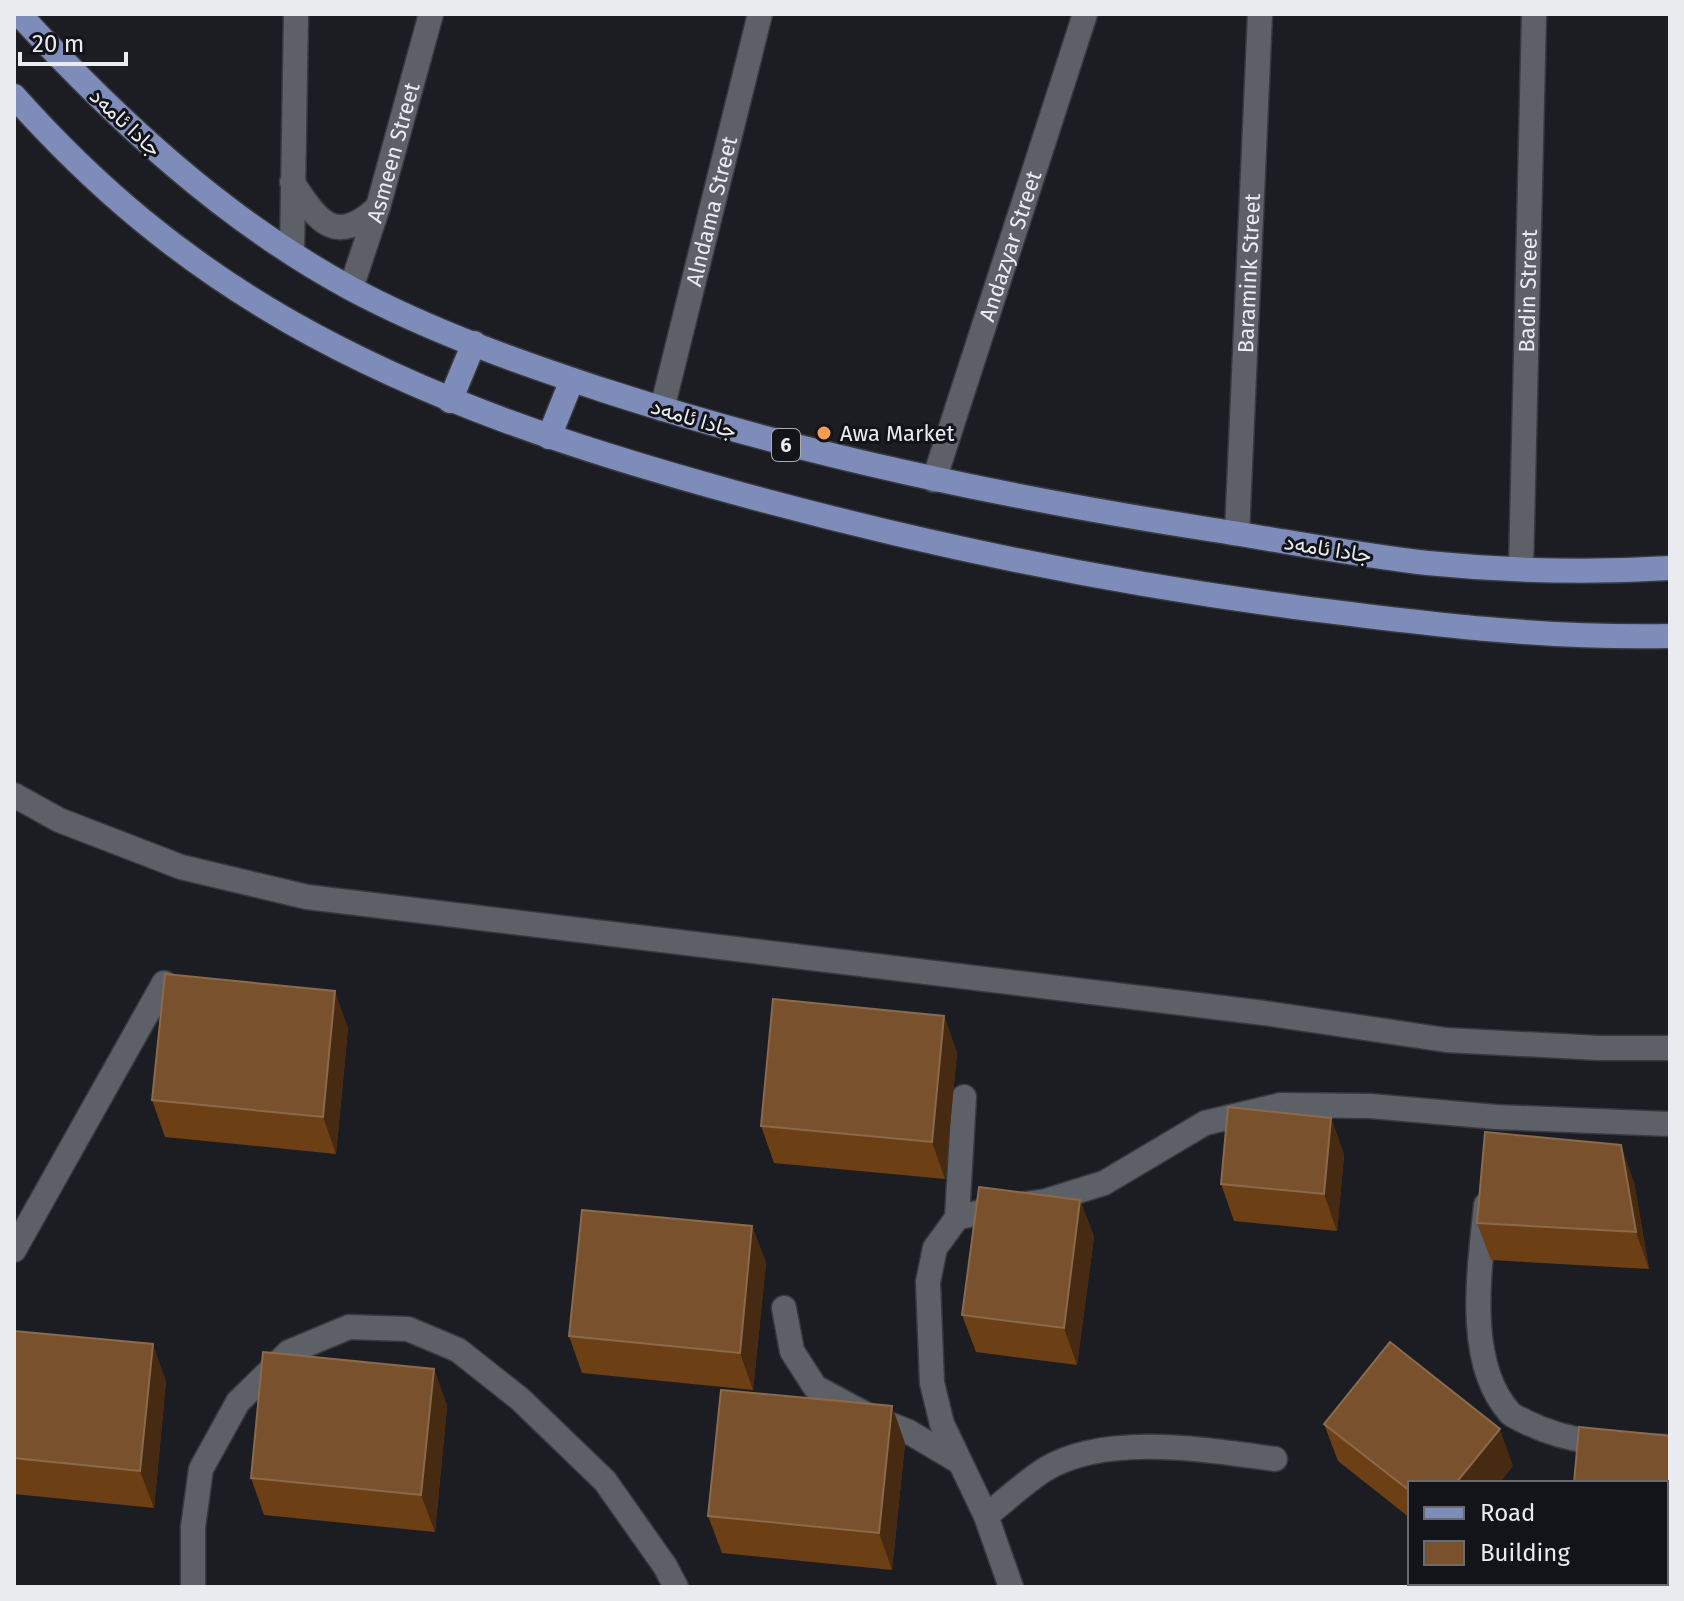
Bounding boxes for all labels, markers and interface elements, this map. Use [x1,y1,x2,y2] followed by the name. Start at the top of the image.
[20,16,126,66] scale bar
[32,30,84,58] text: 20 m
[361,79,426,226] street label: Asmeen Street
[84,82,167,162] street label: جادا ئامەد
[680,133,743,289] street label: Alndama Street
[973,167,1047,325] street label: Andazyar Street
[1232,193,1266,354] street label: Baramink Street
[1513,229,1543,353] street label: Badin Street
[648,393,740,444] street label: جادا ئامەد
[840,420,955,447] place label: Awa Market
[815,424,833,442] marker: Awa Market
[772,429,800,461] road number: 6
[1282,528,1374,569] street label: جادا ئامەد
[1408,1481,1668,1585] legend
[1480,1499,1535,1527] text: Road
[1480,1539,1570,1567] text: Building

